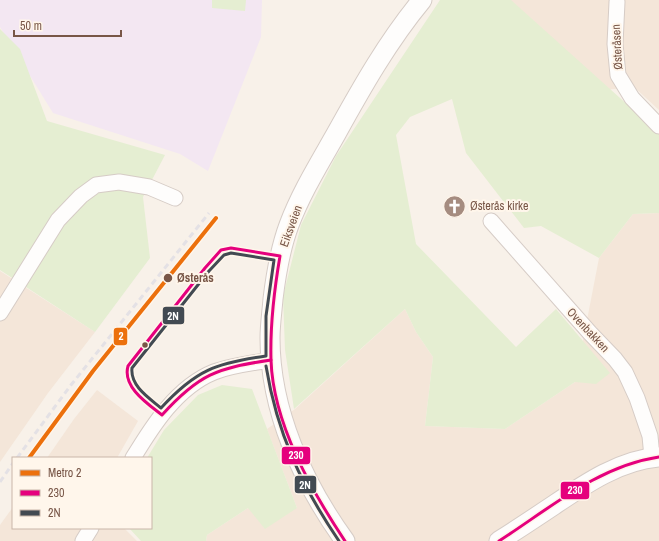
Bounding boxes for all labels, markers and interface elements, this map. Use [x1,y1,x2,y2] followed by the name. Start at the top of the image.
[14,12,121,38] scale bar
[20,18,42,34] text: 50 m
[608,24,626,70] street label: Østeråsen
[441,193,467,219] church icon: Østerås kirke
[470,198,529,214] place label: Østerås kirke
[276,203,306,249] street label: Eiksveien
[177,270,214,286] place label: Østerås
[162,272,174,284] marker: Østerås
[563,304,613,356] street label: Ovenbakken
[162,306,185,325] line badge: 2N
[167,309,179,323] text: 2N
[113,327,128,346] line badge: 2
[118,329,124,343] text: 2
[140,340,150,350] unlabelled marker
[281,446,311,465] line badge: 230
[288,448,304,462] text: 230
[12,457,152,529] legend
[48,465,81,481] text: Metro 2
[294,475,317,494] line badge: 2N
[299,478,311,492] text: 2N
[560,481,590,500] line badge: 230
[567,483,583,497] text: 230
[48,485,64,501] text: 230
[48,505,61,521] text: 2N

